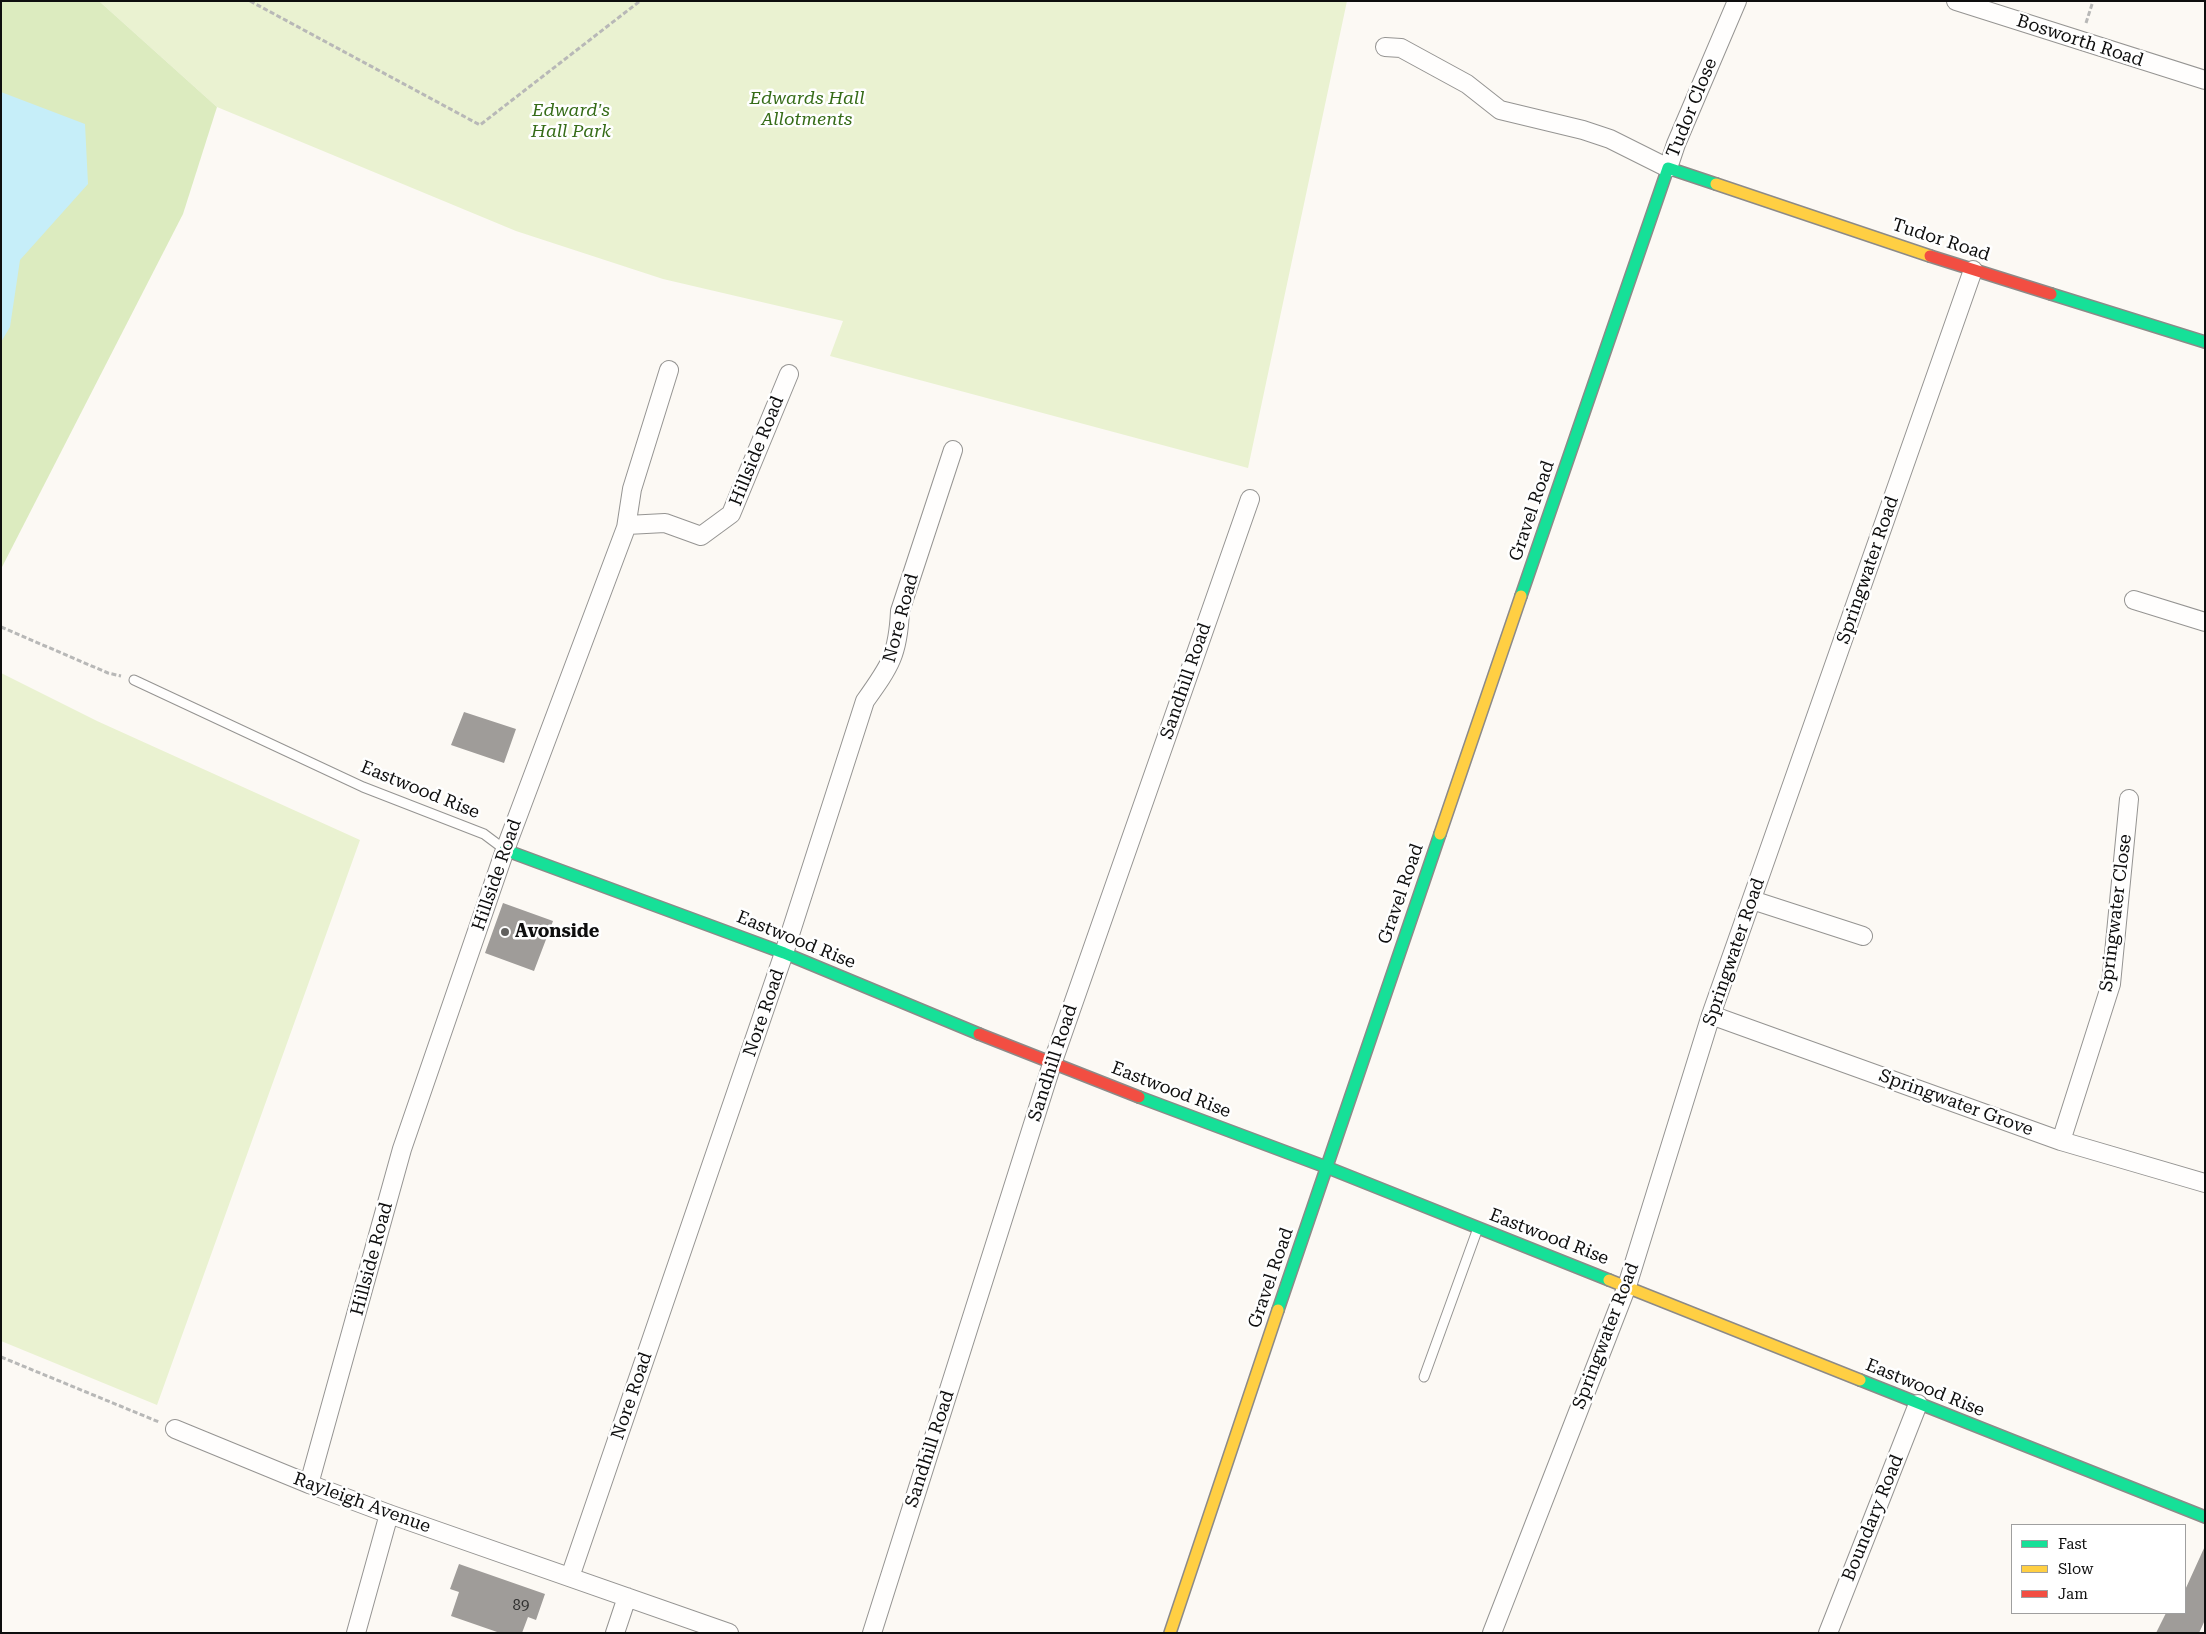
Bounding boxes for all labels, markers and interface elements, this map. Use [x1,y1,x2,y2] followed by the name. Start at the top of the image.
[2014,10,2146,72] street label: Bosworth Road
[1662,55,1722,161] street label: Tudor Close
[749,88,865,130] park label: Edwards Hall Allotments
[531,100,611,142] park label: Edward's Hall Park
[1889,214,1993,266] street label: Tudor Road
[725,393,789,509] street label: Hillside Road
[1505,458,1559,564] street label: Gravel Road
[1833,493,1903,647] street label: Springwater Road
[879,571,923,665] street label: Nore Road
[1156,620,1216,742] street label: Sandhill Road
[357,756,483,824] street label: Eastwood Rise
[468,816,526,934] street label: Hillside Road
[2096,833,2136,993] street label: Springwater Close
[1374,841,1428,947] street label: Gravel Road
[1699,875,1769,1029] street label: Springwater Road
[733,906,859,974] street label: Eastwood Rise
[515,921,599,943] place label: Avonside
[499,926,511,938] marker: Avonside
[739,966,789,1060] street label: Nore Road
[1024,1002,1082,1124] street label: Sandhill Road
[1108,1057,1234,1123] street label: Eastwood Rise
[1876,1065,2036,1141] street label: Springwater Grove
[347,1200,397,1318] street label: Hillside Road
[1486,1204,1612,1270] street label: Eastwood Rise
[1244,1225,1298,1331] street label: Gravel Road
[1568,1260,1644,1412] street label: Springwater Road
[607,1349,657,1443] street label: Nore Road
[1862,1354,1988,1422] street label: Eastwood Rise
[901,1388,959,1510] street label: Sandhill Road
[1838,1452,1908,1584] street label: Boundary Road
[290,1468,434,1538] street label: Rayleigh Avenue
[2011,1524,2186,1614] legend
[2058,1535,2087,1553] text: Fast
[2058,1560,2093,1578] text: Slow
[2058,1585,2088,1603] text: Jam
[513,1597,529,1615] house number: 89

